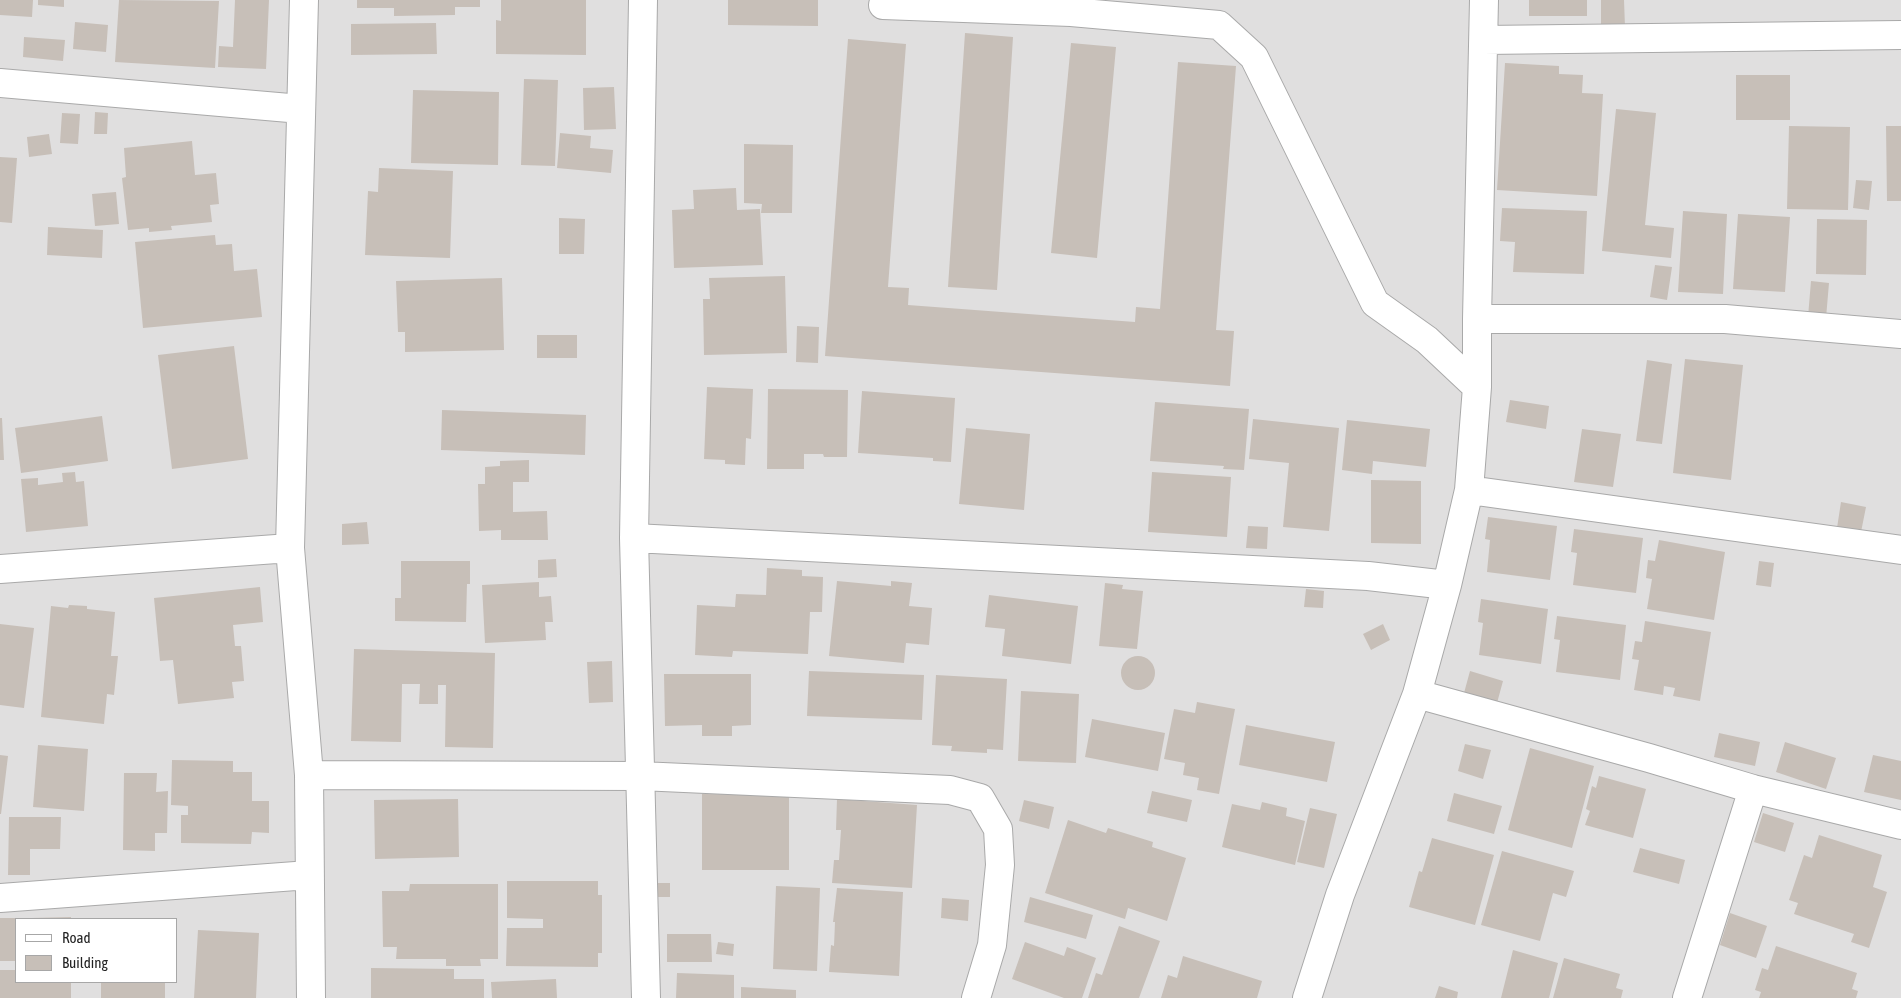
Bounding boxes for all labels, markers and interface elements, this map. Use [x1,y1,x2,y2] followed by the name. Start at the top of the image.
[15,918,178,983] legend
[62,929,91,946] text: Road
[62,954,108,971] text: Building

